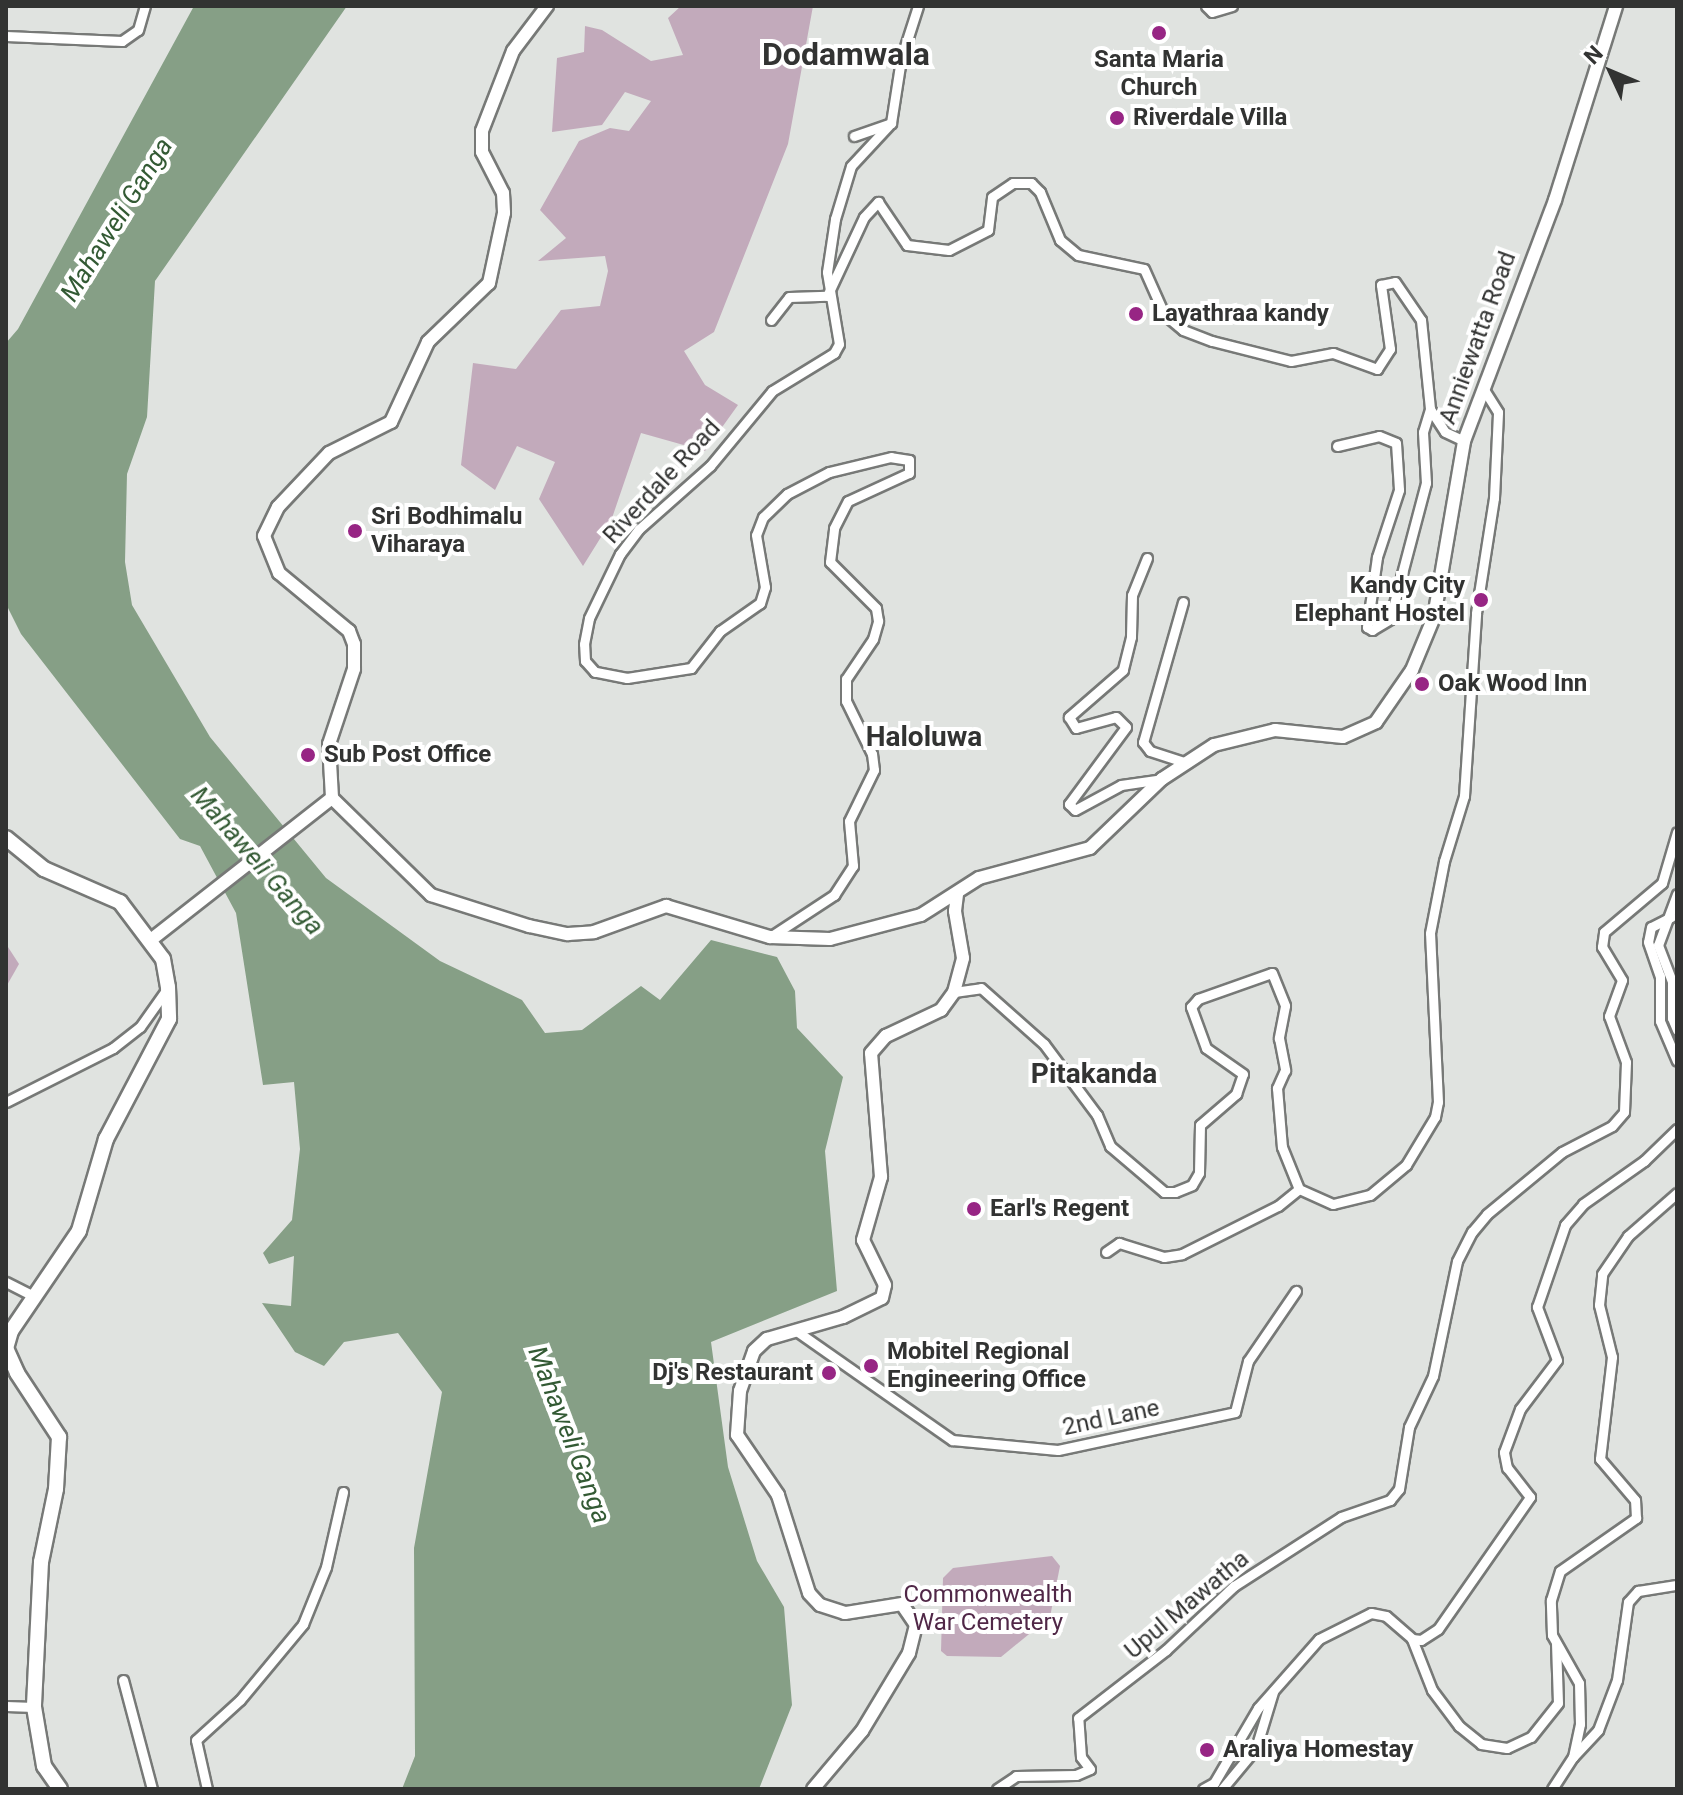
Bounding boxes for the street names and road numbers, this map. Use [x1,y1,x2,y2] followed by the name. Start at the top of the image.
[1433,248,1523,428] street label: Anniewatta Road
[597,414,727,550] street label: Riverdale Road
[1060,1394,1162,1442] street label: 2nd Lane
[1119,1545,1255,1665] street label: Upul Mawatha

